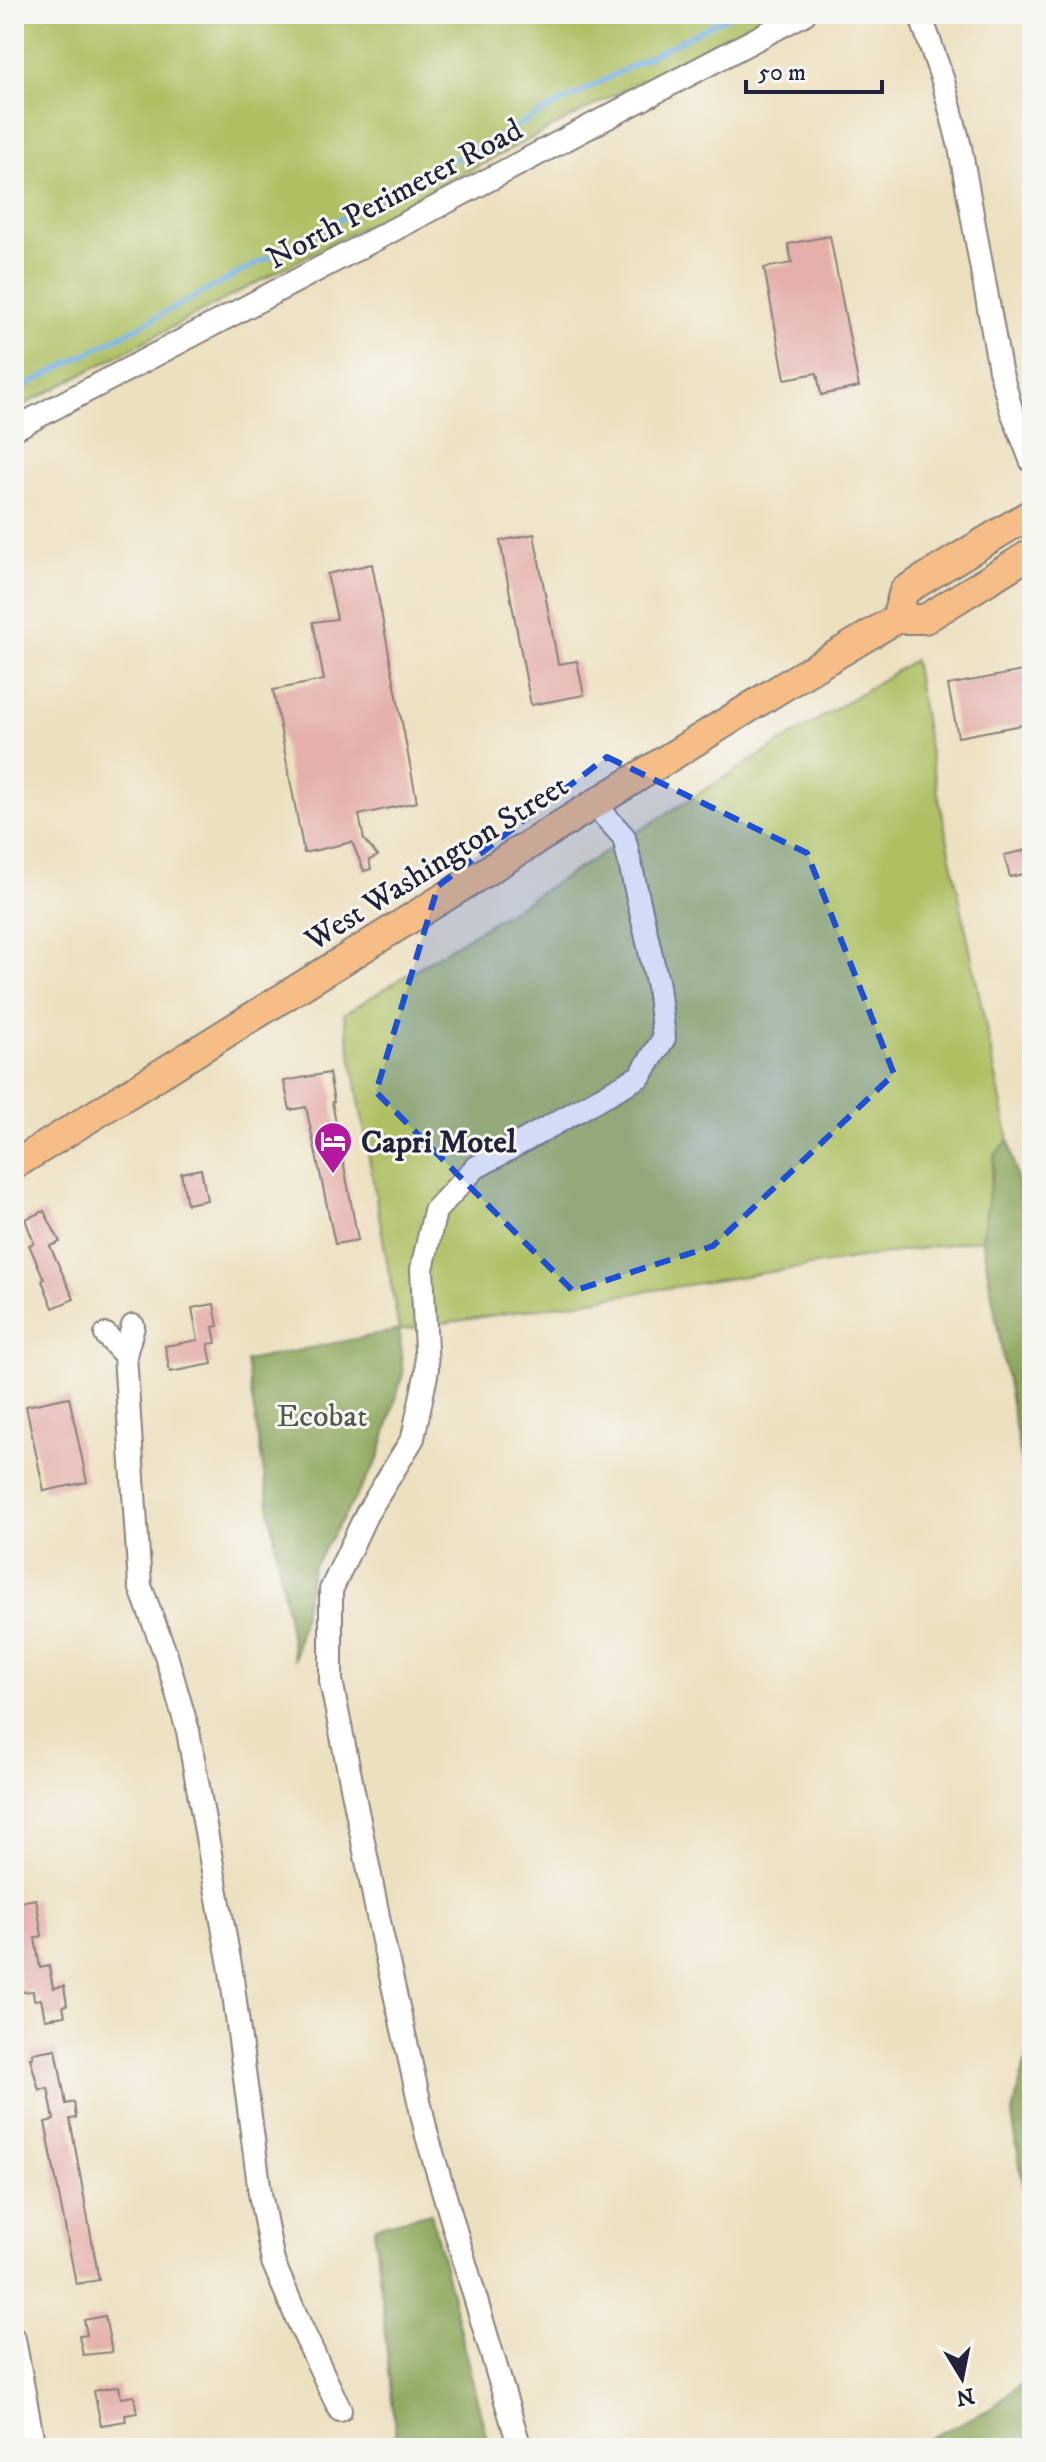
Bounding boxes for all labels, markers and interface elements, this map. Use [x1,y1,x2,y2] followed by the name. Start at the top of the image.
[746,44,882,94] scale bar
[758,58,806,88] text: 50 m
[260,110,530,279] street label: North Perimeter Road
[297,766,576,961] street label: West Washington Street
[312,1120,354,1175] hotel icon: Capri Motel
[361,1123,517,1163] place label: Capri Motel
[277,1397,367,1437] park label: Ecobat
[922,2338,1002,2418] north arrow
[954,2381,976,2411] text: N

